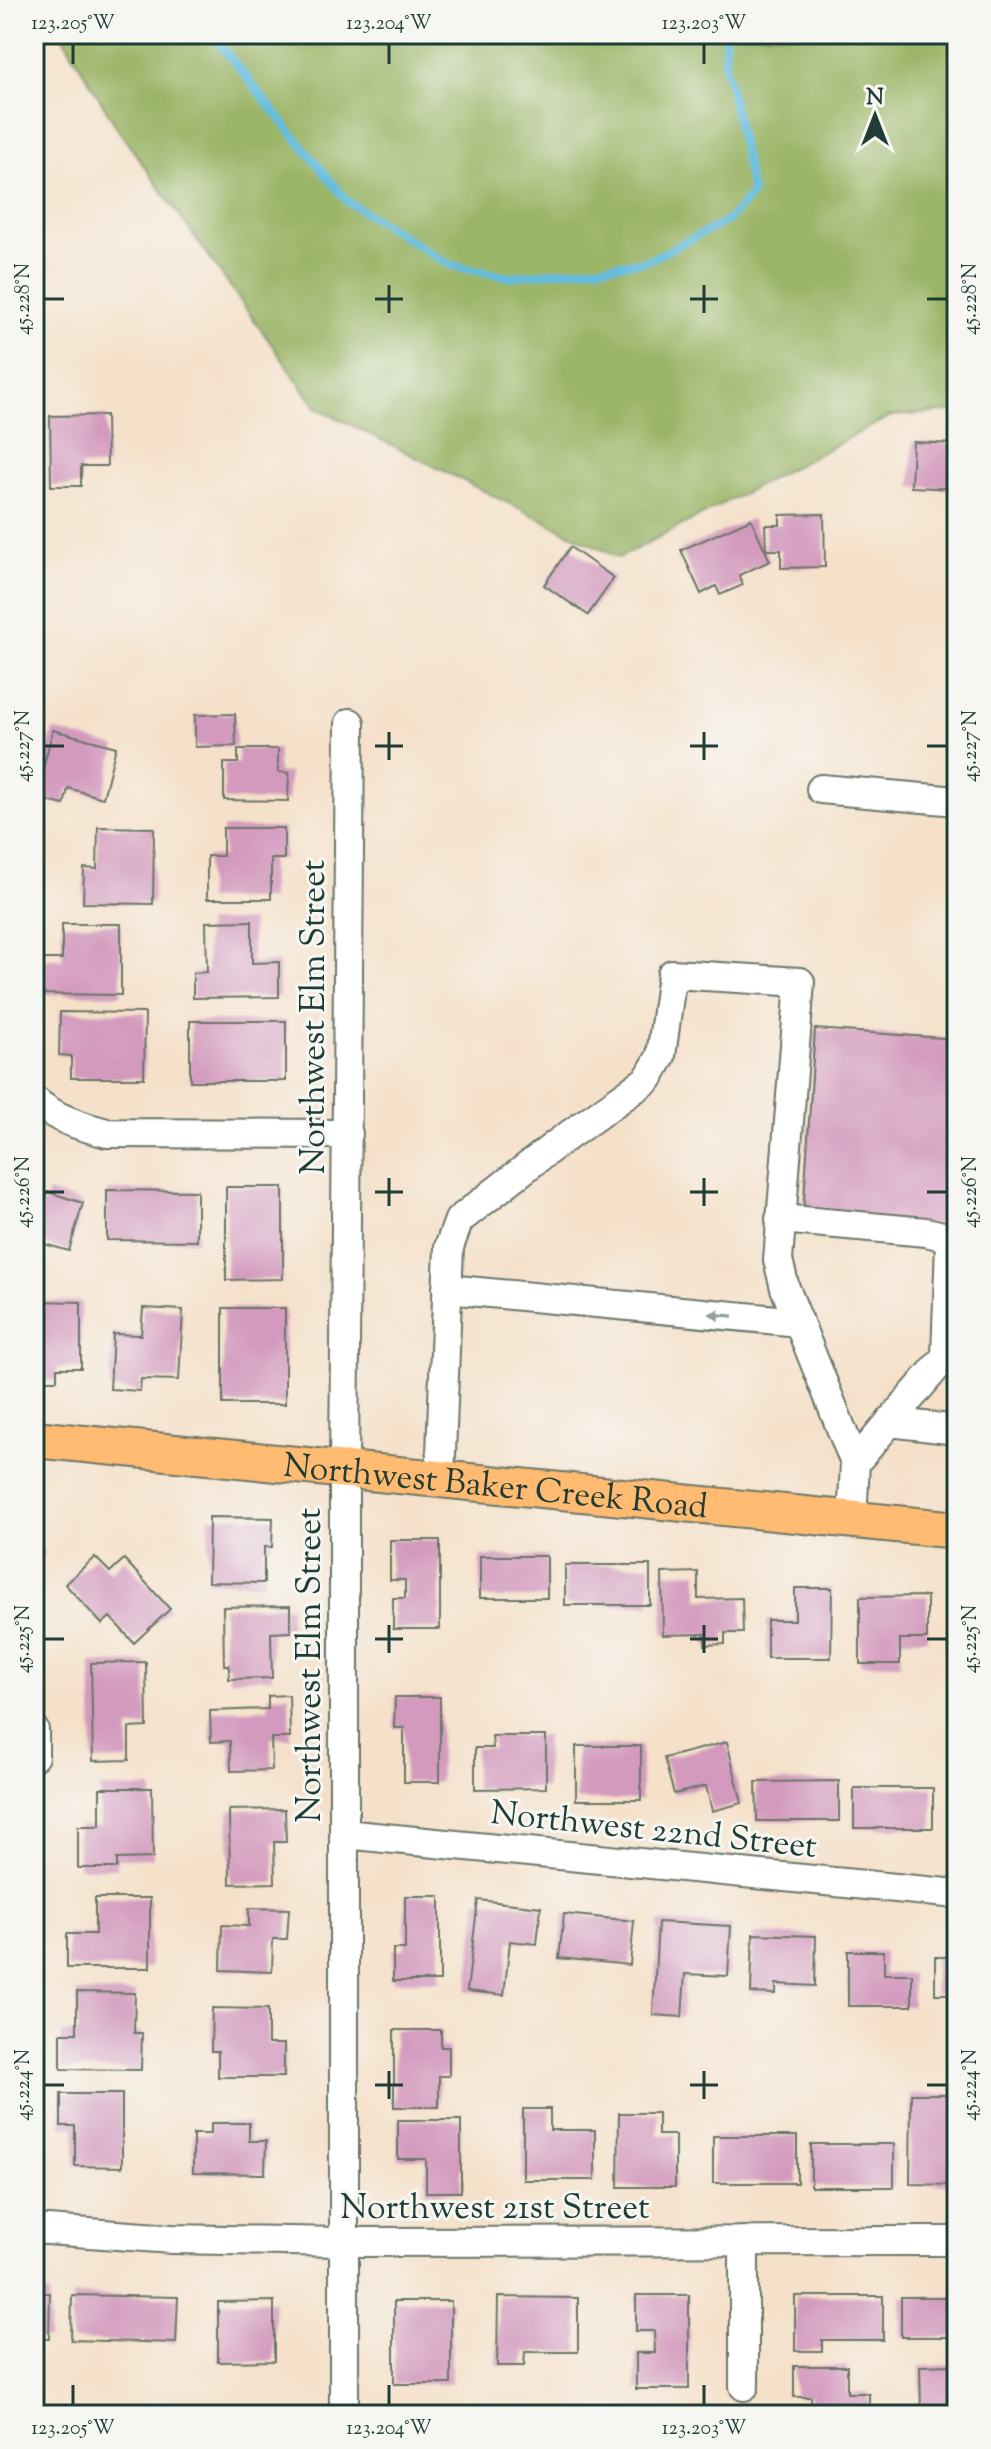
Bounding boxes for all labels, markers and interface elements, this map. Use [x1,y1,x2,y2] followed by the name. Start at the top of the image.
[31,10,115,39] text: 123.205°W
[346,10,432,39] text: 123.204°W
[662,10,746,39] text: 123.203°W
[835,76,915,156] north arrow
[866,83,884,115] text: N
[10,263,39,335] text: 45.228°N
[957,263,986,335] text: 45.228°N
[10,710,39,782] text: 45.227°N
[957,710,986,782] text: 45.227°N
[291,859,340,1174] street label: Northwest Elm Street
[10,1156,39,1228] text: 45.226°N
[957,1156,986,1228] text: 45.226°N
[708,1308,733,1321] one-way arrow
[281,1443,710,1533] street label: Northwest Baker Creek Road
[287,1507,336,1822] street label: Northwest Elm Street
[10,1605,39,1673] text: 45.225°N
[957,1605,986,1673] text: 45.225°N
[488,1790,819,1873] street label: Northwest 22nd Street
[10,2049,39,2121] text: 45.224°N
[957,2049,986,2121] text: 45.224°N
[340,2185,650,2234] street label: Northwest 21st Street
[31,2415,115,2444] text: 123.205°W
[346,2415,432,2444] text: 123.204°W
[662,2415,746,2444] text: 123.203°W

